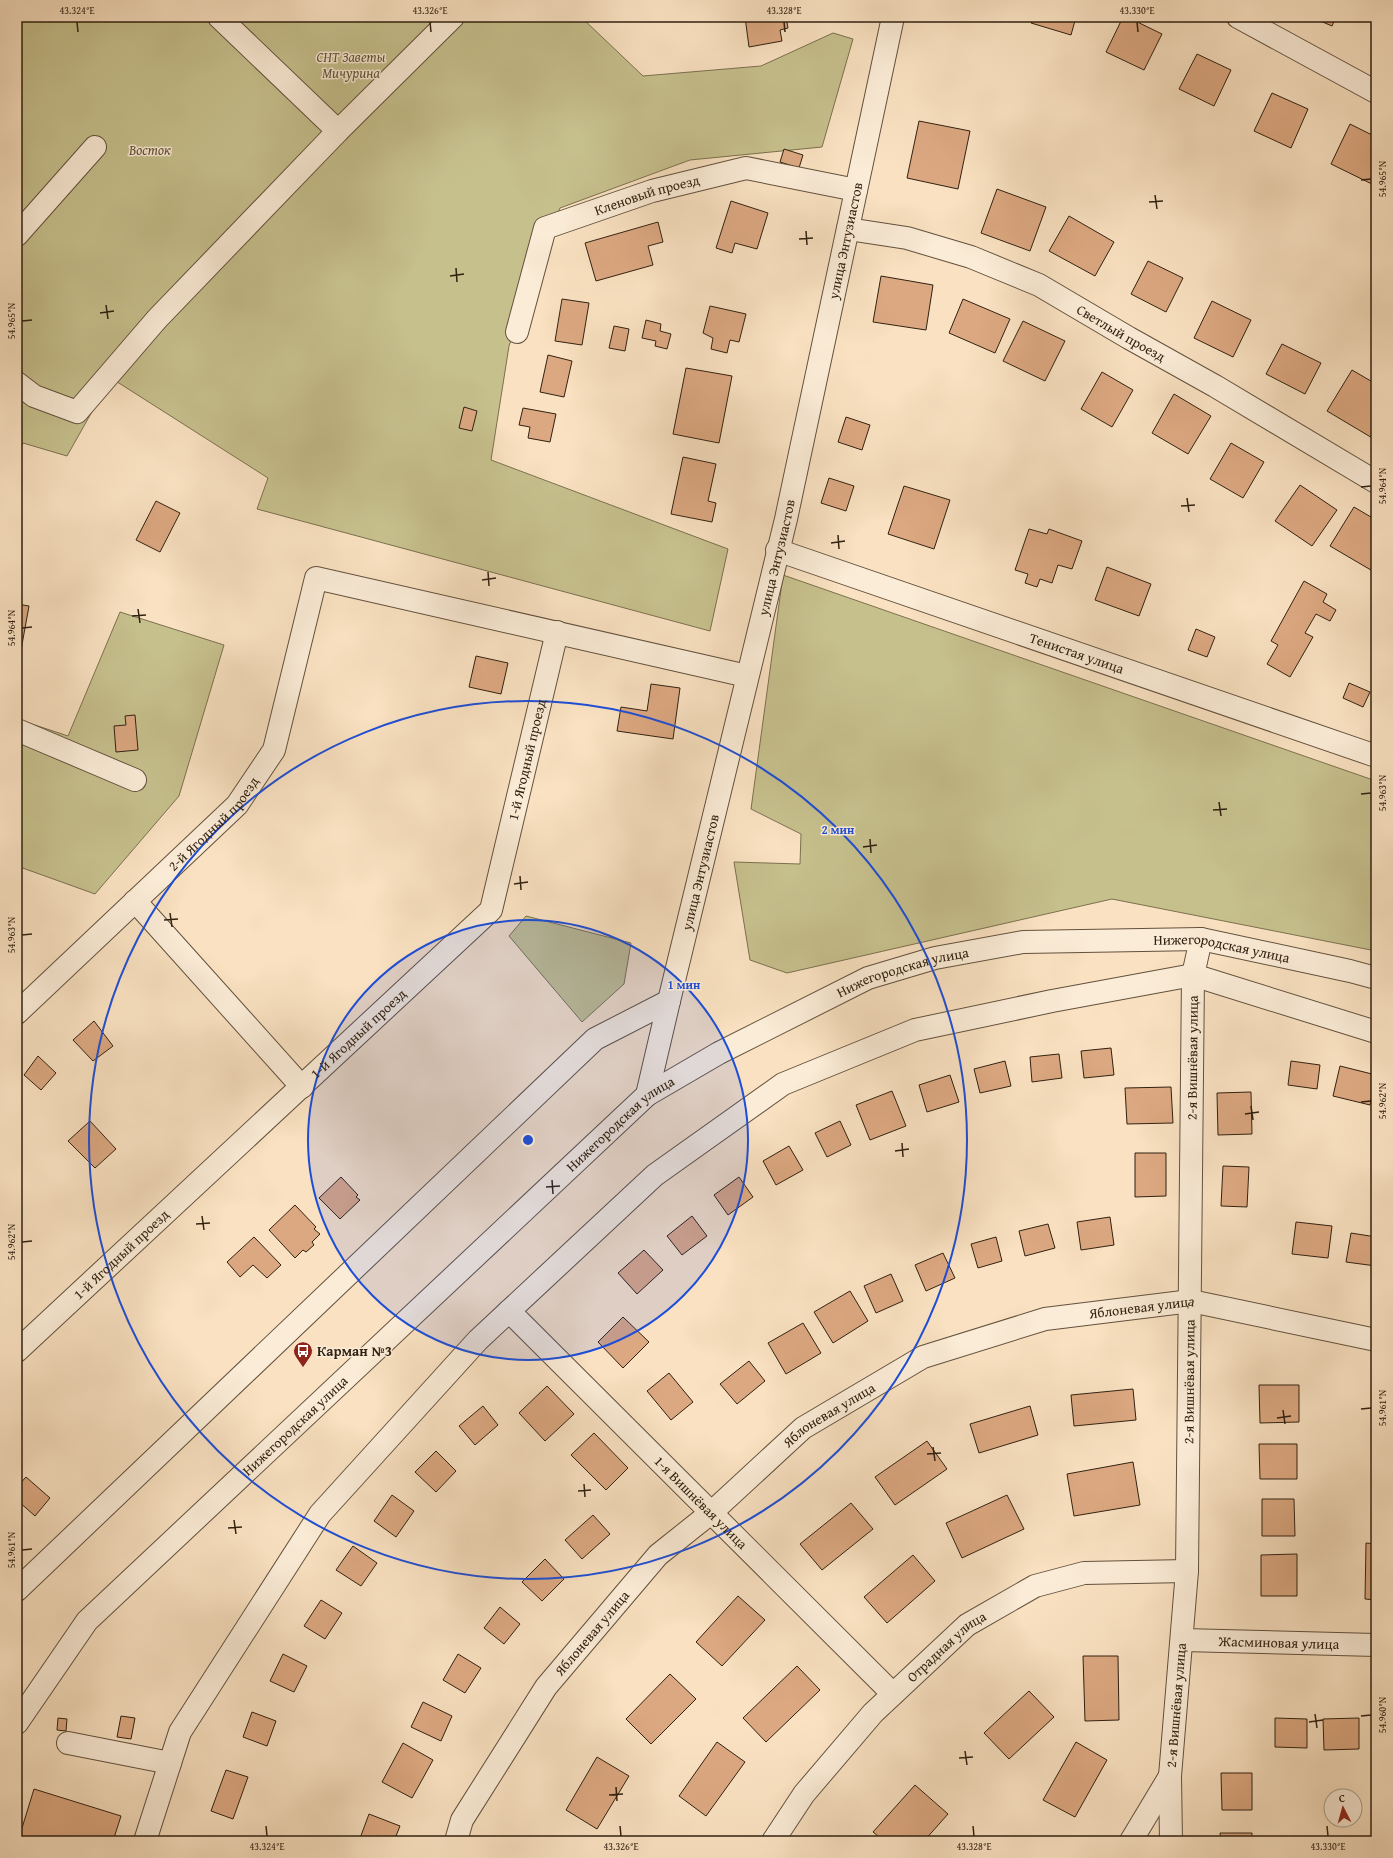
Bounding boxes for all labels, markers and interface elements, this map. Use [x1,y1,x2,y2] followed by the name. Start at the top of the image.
[59,3,95,18] text: 43.324°E
[412,3,448,18] text: 43.326°E
[766,3,802,18] text: 43.328°E
[1119,3,1155,18] text: 43.330°E
[316,47,386,83] park label: СНТ Заветы Мичурина
[128,140,171,160] park label: Восток
[1375,160,1390,197] text: 54.965°N
[592,170,702,220] street label: Кленовый проезд
[823,180,868,302] street label: улица Энтузиастов
[1073,299,1169,367] street label: Светлый проезд
[4,302,19,339] text: 54.965°N
[1375,467,1390,504] text: 54.964°N
[753,497,800,619] street label: улица Энтузиастов
[4,609,19,646] text: 54.964°N
[1027,628,1127,679] street label: Тенистая улица
[503,697,551,822] street label: 1-й Ягодный проезд
[163,772,264,875] street label: 2-й Ягодный проезд
[1375,774,1390,811] text: 54.963°N
[676,812,724,933] street label: улица Энтузиастов
[822,821,855,838] text: 2 мин
[4,916,19,953] text: 54.963°N
[1153,929,1292,968] street label: Нижегородская улица
[833,942,971,1002] street label: Нижегородская улица
[668,976,701,993] text: 1 мин
[306,984,411,1083] street label: 1-й Ягодный проезд
[1182,995,1203,1120] street label: 2-я Вишнёвая улица
[561,1071,678,1176] street label: Нижегородская улица
[1375,1082,1390,1119] text: 54.962°N
[521,1133,535,1147] centre of rings
[69,1204,174,1304] street label: 1-й Ягодный проезд
[4,1223,19,1260] text: 54.962°N
[1087,1291,1197,1324] street label: Яблоневая улица
[1178,1319,1200,1444] street label: 2-я Вишнёвая улица
[292,1340,314,1368] bus stop icon: Карман №3
[317,1341,392,1361] place label: Карман №3
[238,1371,352,1480] street label: Нижегородская улица
[778,1377,879,1453] street label: Яблоневая улица
[1375,1389,1390,1426] text: 54.961°N
[650,1451,752,1554] street label: 1-я Вишнёвая улица
[4,1531,19,1568] text: 54.961°N
[549,1586,634,1681] street label: Яблоневая улица
[902,1606,990,1687] street label: Отрадная улица
[1217,1631,1340,1654] street label: Жасминовая улица
[1161,1642,1191,1768] street label: 2-я Вишнёвая улица
[1375,1696,1390,1733] text: 54.960°N
[1323,1788,1363,1828] north arrow
[1338,1790,1346,1806] text: С
[249,1839,285,1854] text: 43.324°E
[603,1839,639,1854] text: 43.326°E
[956,1839,992,1854] text: 43.328°E
[1310,1839,1346,1854] text: 43.330°E

